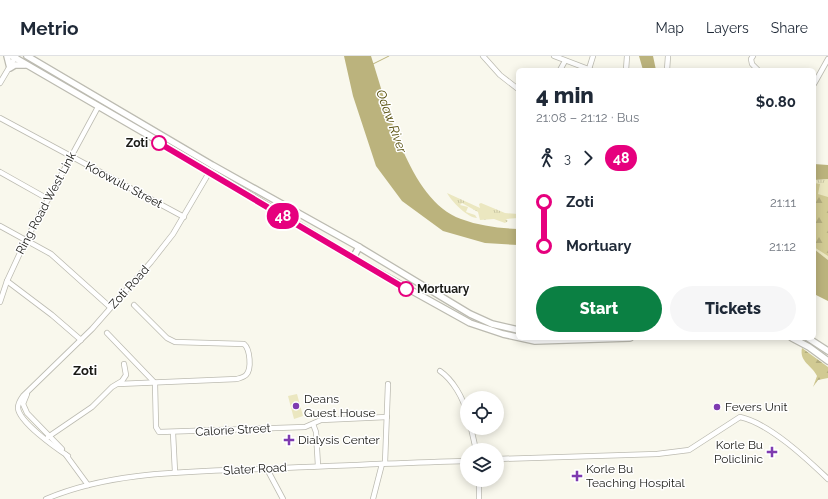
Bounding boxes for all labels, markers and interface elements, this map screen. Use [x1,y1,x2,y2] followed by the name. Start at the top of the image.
[20,17,79,39] text: Metrio
[656,20,684,36] text: Map
[706,20,749,36] text: Layers
[771,20,808,36] text: Share
[536,82,594,108] text: 4 min
[373,87,410,155] water label: Odaw River
[756,93,796,111] text: $0.80
[536,110,639,125] text: 21:08 – 21:12 · Bus
[151,135,167,151] marker: Zoti
[126,136,148,150] place label: Zoti
[536,147,558,169] icon: walk
[577,147,599,169] icon: forward
[13,149,79,257] street label: Ring Road West Link
[613,150,629,166] text: 48
[564,151,571,166] text: 3
[83,159,165,211] street label: Koowulu Street
[566,193,594,211] text: Zoti
[770,195,796,210] text: 21:11
[265,203,301,229] line badge: 48
[275,208,291,224] text: 48
[566,237,631,255] text: Mortuary
[769,239,796,254] text: 21:12
[106,263,152,311] street label: Zoti Road
[398,281,414,297] marker: Mortuary
[417,282,470,296] place label: Mortuary
[536,286,662,332] button: Start
[670,286,796,332] button: Tickets
[73,363,97,378] district label: Zoti
[460,391,504,487] map controls
[460,391,504,435] button: locate
[304,392,376,420] place label: Deans Guest House
[725,400,787,414] place label: Fevers Unit
[291,401,301,411] marker: Deans Guest House
[712,402,722,412] marker: Fevers Unit
[195,421,271,439] street label: Calorie Street
[298,433,381,447] place label: Dialysis Center
[283,434,295,446] marker: Dialysis Center
[714,438,763,466] place label: Korle Bu Policlinic
[460,443,504,487] button: layers
[766,446,778,458] marker: Korle Bu Policlinic
[223,460,287,478] street label: Slater Road
[586,462,686,490] place label: Korle Bu Teaching Hospital
[571,470,583,482] marker: Korle Bu Teaching Hospital

